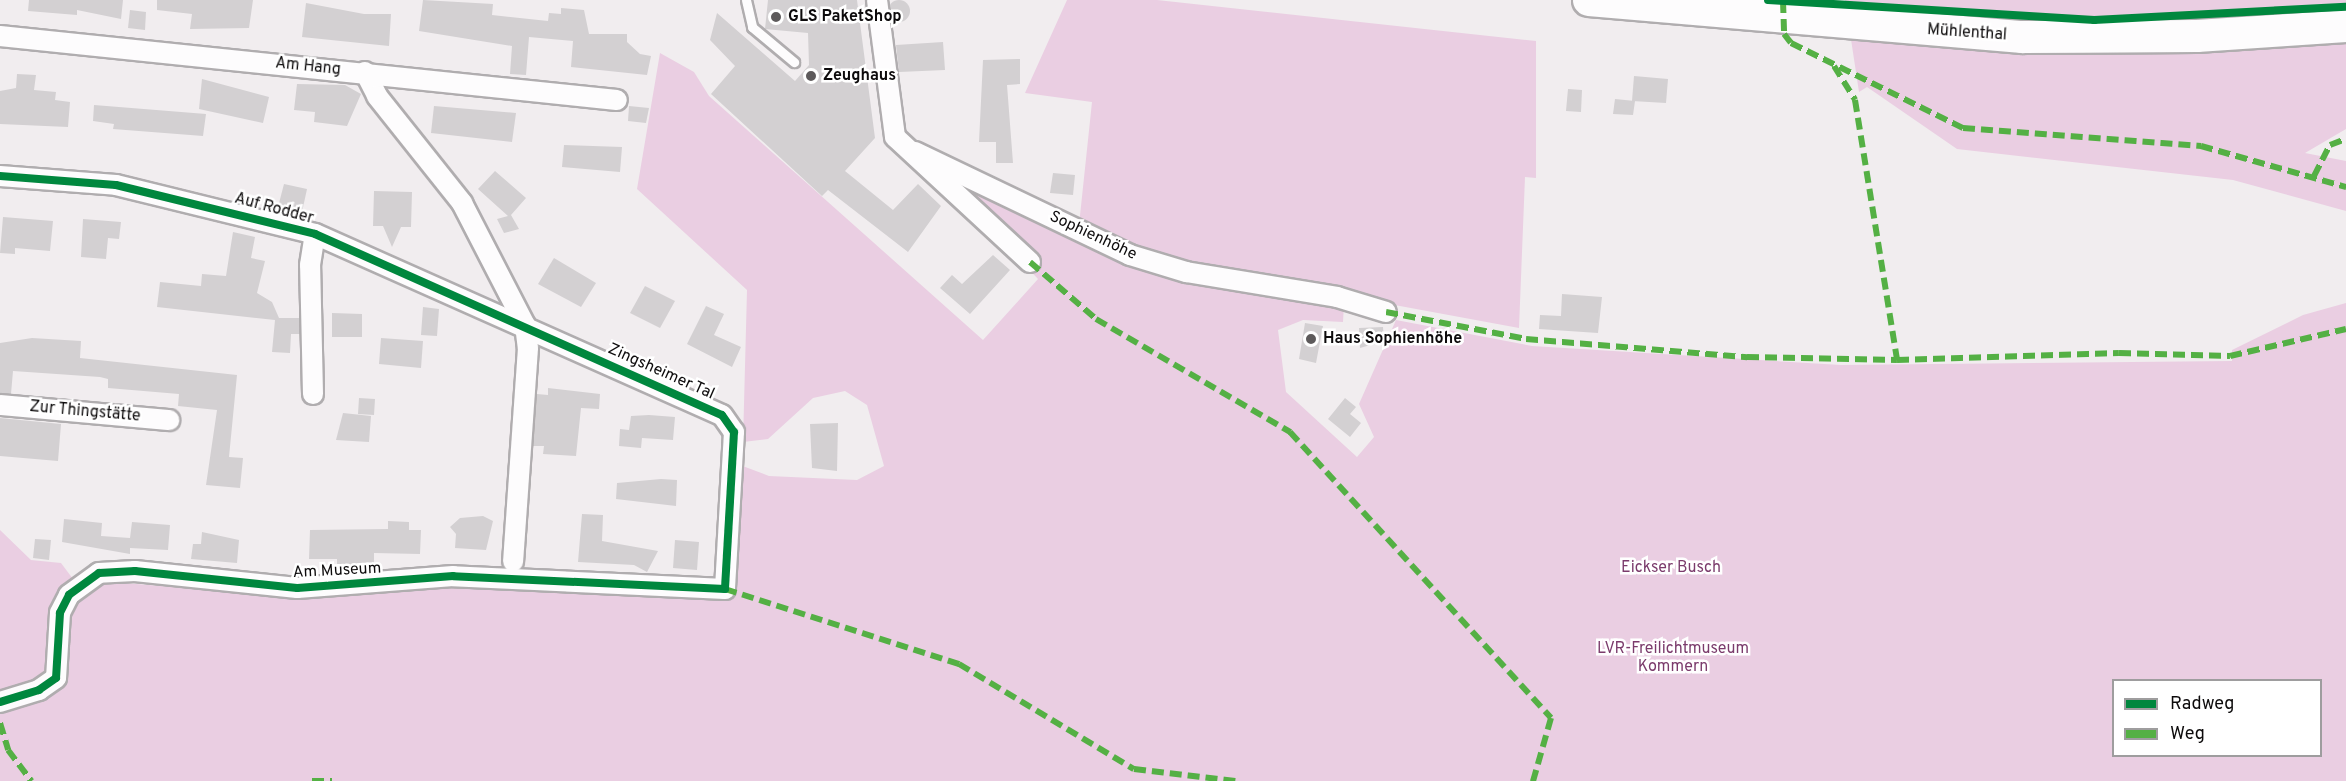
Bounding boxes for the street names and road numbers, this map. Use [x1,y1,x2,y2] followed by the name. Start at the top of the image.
[1926,21,2008,45] street label: Mühlenthal
[274,54,342,80] street label: Am Hang
[232,189,316,229] street label: Auf Rodder
[1046,207,1140,265] street label: Sophienhöhe
[604,340,718,404] street label: Zingsheimer Tal
[28,398,142,426] street label: Zur Thingstätte
[292,559,382,583] street label: Am Museum

